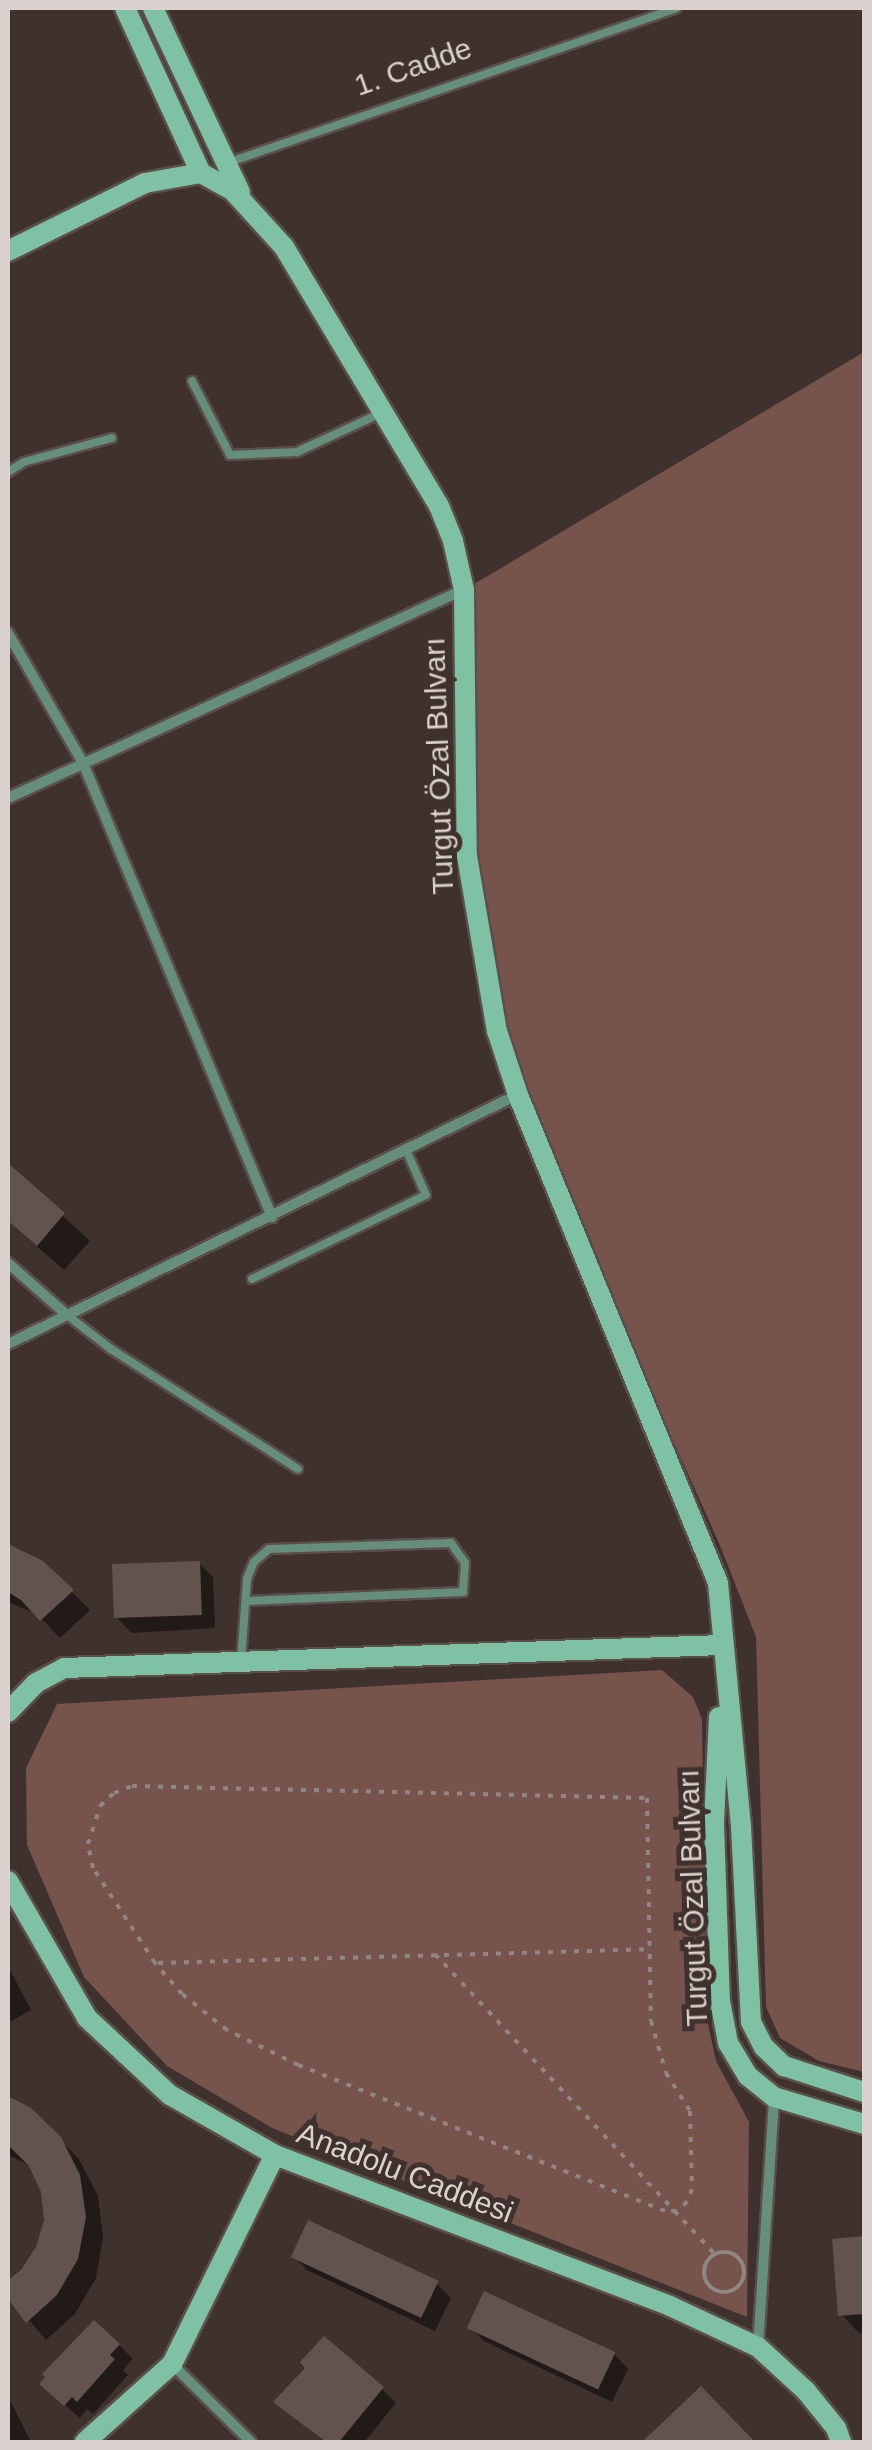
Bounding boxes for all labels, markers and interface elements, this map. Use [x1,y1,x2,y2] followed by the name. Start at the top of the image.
[350,30,476,104] street label: 1. Cadde
[417,637,461,895] street label: Turgut Özal Bulvarı
[671,1769,715,2027] street label: Turgut Özal Bulvarı
[292,2115,518,2231] street label: Anadolu Caddesi

